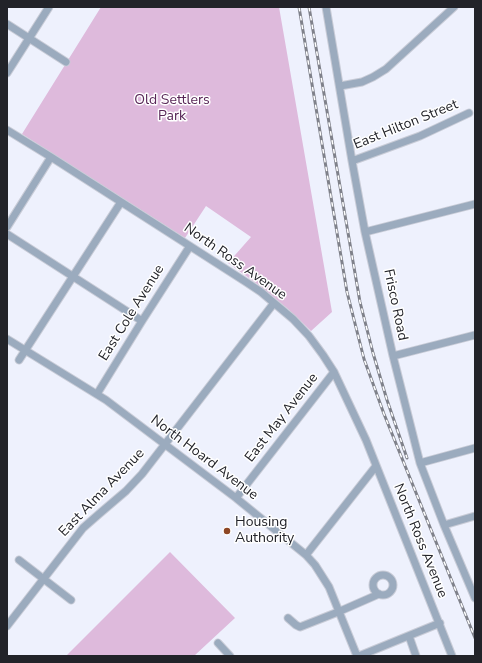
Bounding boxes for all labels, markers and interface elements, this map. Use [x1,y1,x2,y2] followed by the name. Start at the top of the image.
[134,93,210,126] park label: Old Settlers Park
[351,96,461,154] street label: East Hilton Street
[180,220,290,304] street label: North Ross Avenue
[96,262,168,364] street label: East Cole Avenue
[379,268,411,342] street label: Frisco Road
[242,370,322,466] street label: East May Avenue
[147,412,261,504] street label: North Hoard Avenue
[56,446,148,540] street label: East Alma Avenue
[389,481,451,601] street label: North Ross Avenue
[235,515,294,548] place label: Housing Authority
[222,526,232,536] marker: Housing Authority

